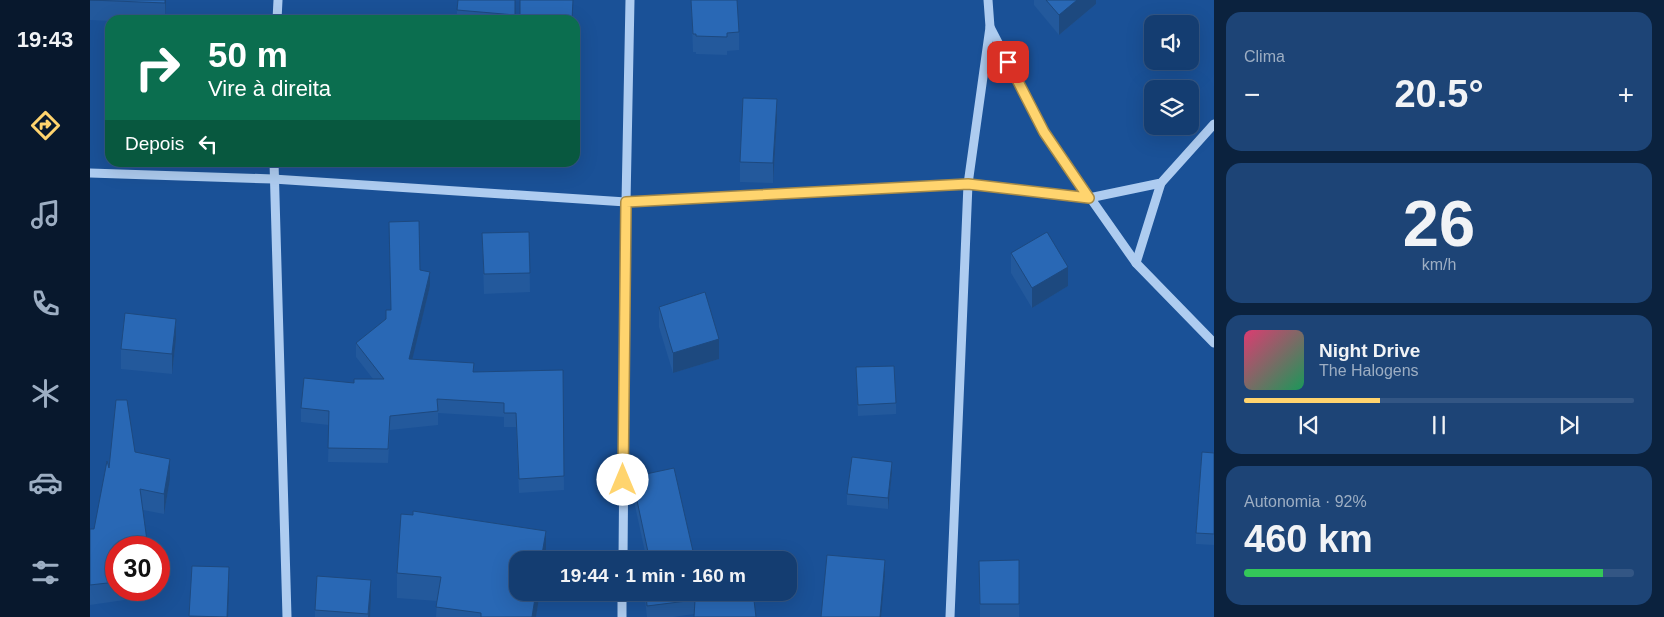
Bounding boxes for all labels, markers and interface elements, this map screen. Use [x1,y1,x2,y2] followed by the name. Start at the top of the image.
[1144,15,1199,135] map controls
[1144,15,1199,70] button: sound
[17,27,73,52] text: 19:43
[125,35,190,100] icon: right
[208,35,288,74] text: 50 m
[987,41,1029,83] pin
[994,48,1022,76] icon: arrive
[1244,48,1285,65] text: Clima
[1394,73,1484,115] text: 20.5°
[208,76,331,101] text: Vire à direita
[1244,79,1260,110] text: −
[1618,79,1634,110] text: +
[1144,80,1199,135] button: layers
[28,108,63,143] icon: directions
[194,130,222,158] icon: left
[125,133,184,154] text: Depois
[1403,187,1475,260] text: 26
[28,197,63,232] icon: music
[1422,256,1456,273] text: km/h
[28,286,63,321] icon: phone
[1319,340,1420,361] text: Night Drive
[1319,362,1419,379] text: The Halogens
[28,376,63,411] icon: climate
[1295,411,1323,439] icon: previous
[1425,411,1453,439] icon: pause
[1555,411,1583,439] icon: next
[596,453,648,505] position arrow
[28,465,63,500] icon: car
[1244,493,1367,510] text: Autonomia · 92%
[1244,518,1373,560] text: 460 km
[105,536,170,601] speed limit sign: 30
[28,555,63,590] icon: filters
[560,565,746,586] text: 19:44 · 1 min · 160 m

